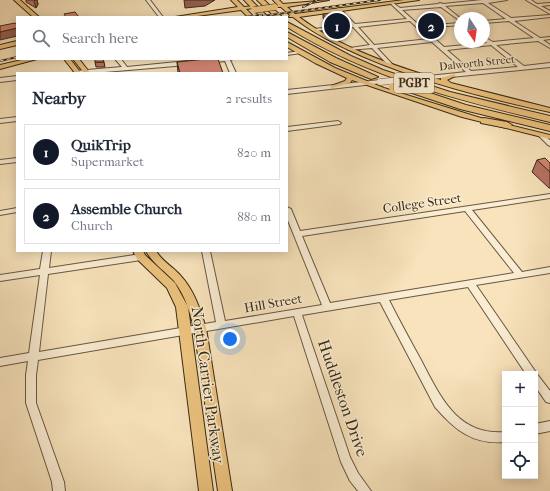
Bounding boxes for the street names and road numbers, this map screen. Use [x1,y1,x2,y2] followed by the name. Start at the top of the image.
[438,53,516,73] street label: Dalworth Street
[394,73,434,93] road number: PGBT
[382,190,463,216] street label: College Street
[243,290,303,315] street label: Hill Street
[188,305,229,465] street label: North Carrier Parkway
[314,337,372,459] street label: Huddleston Drive

